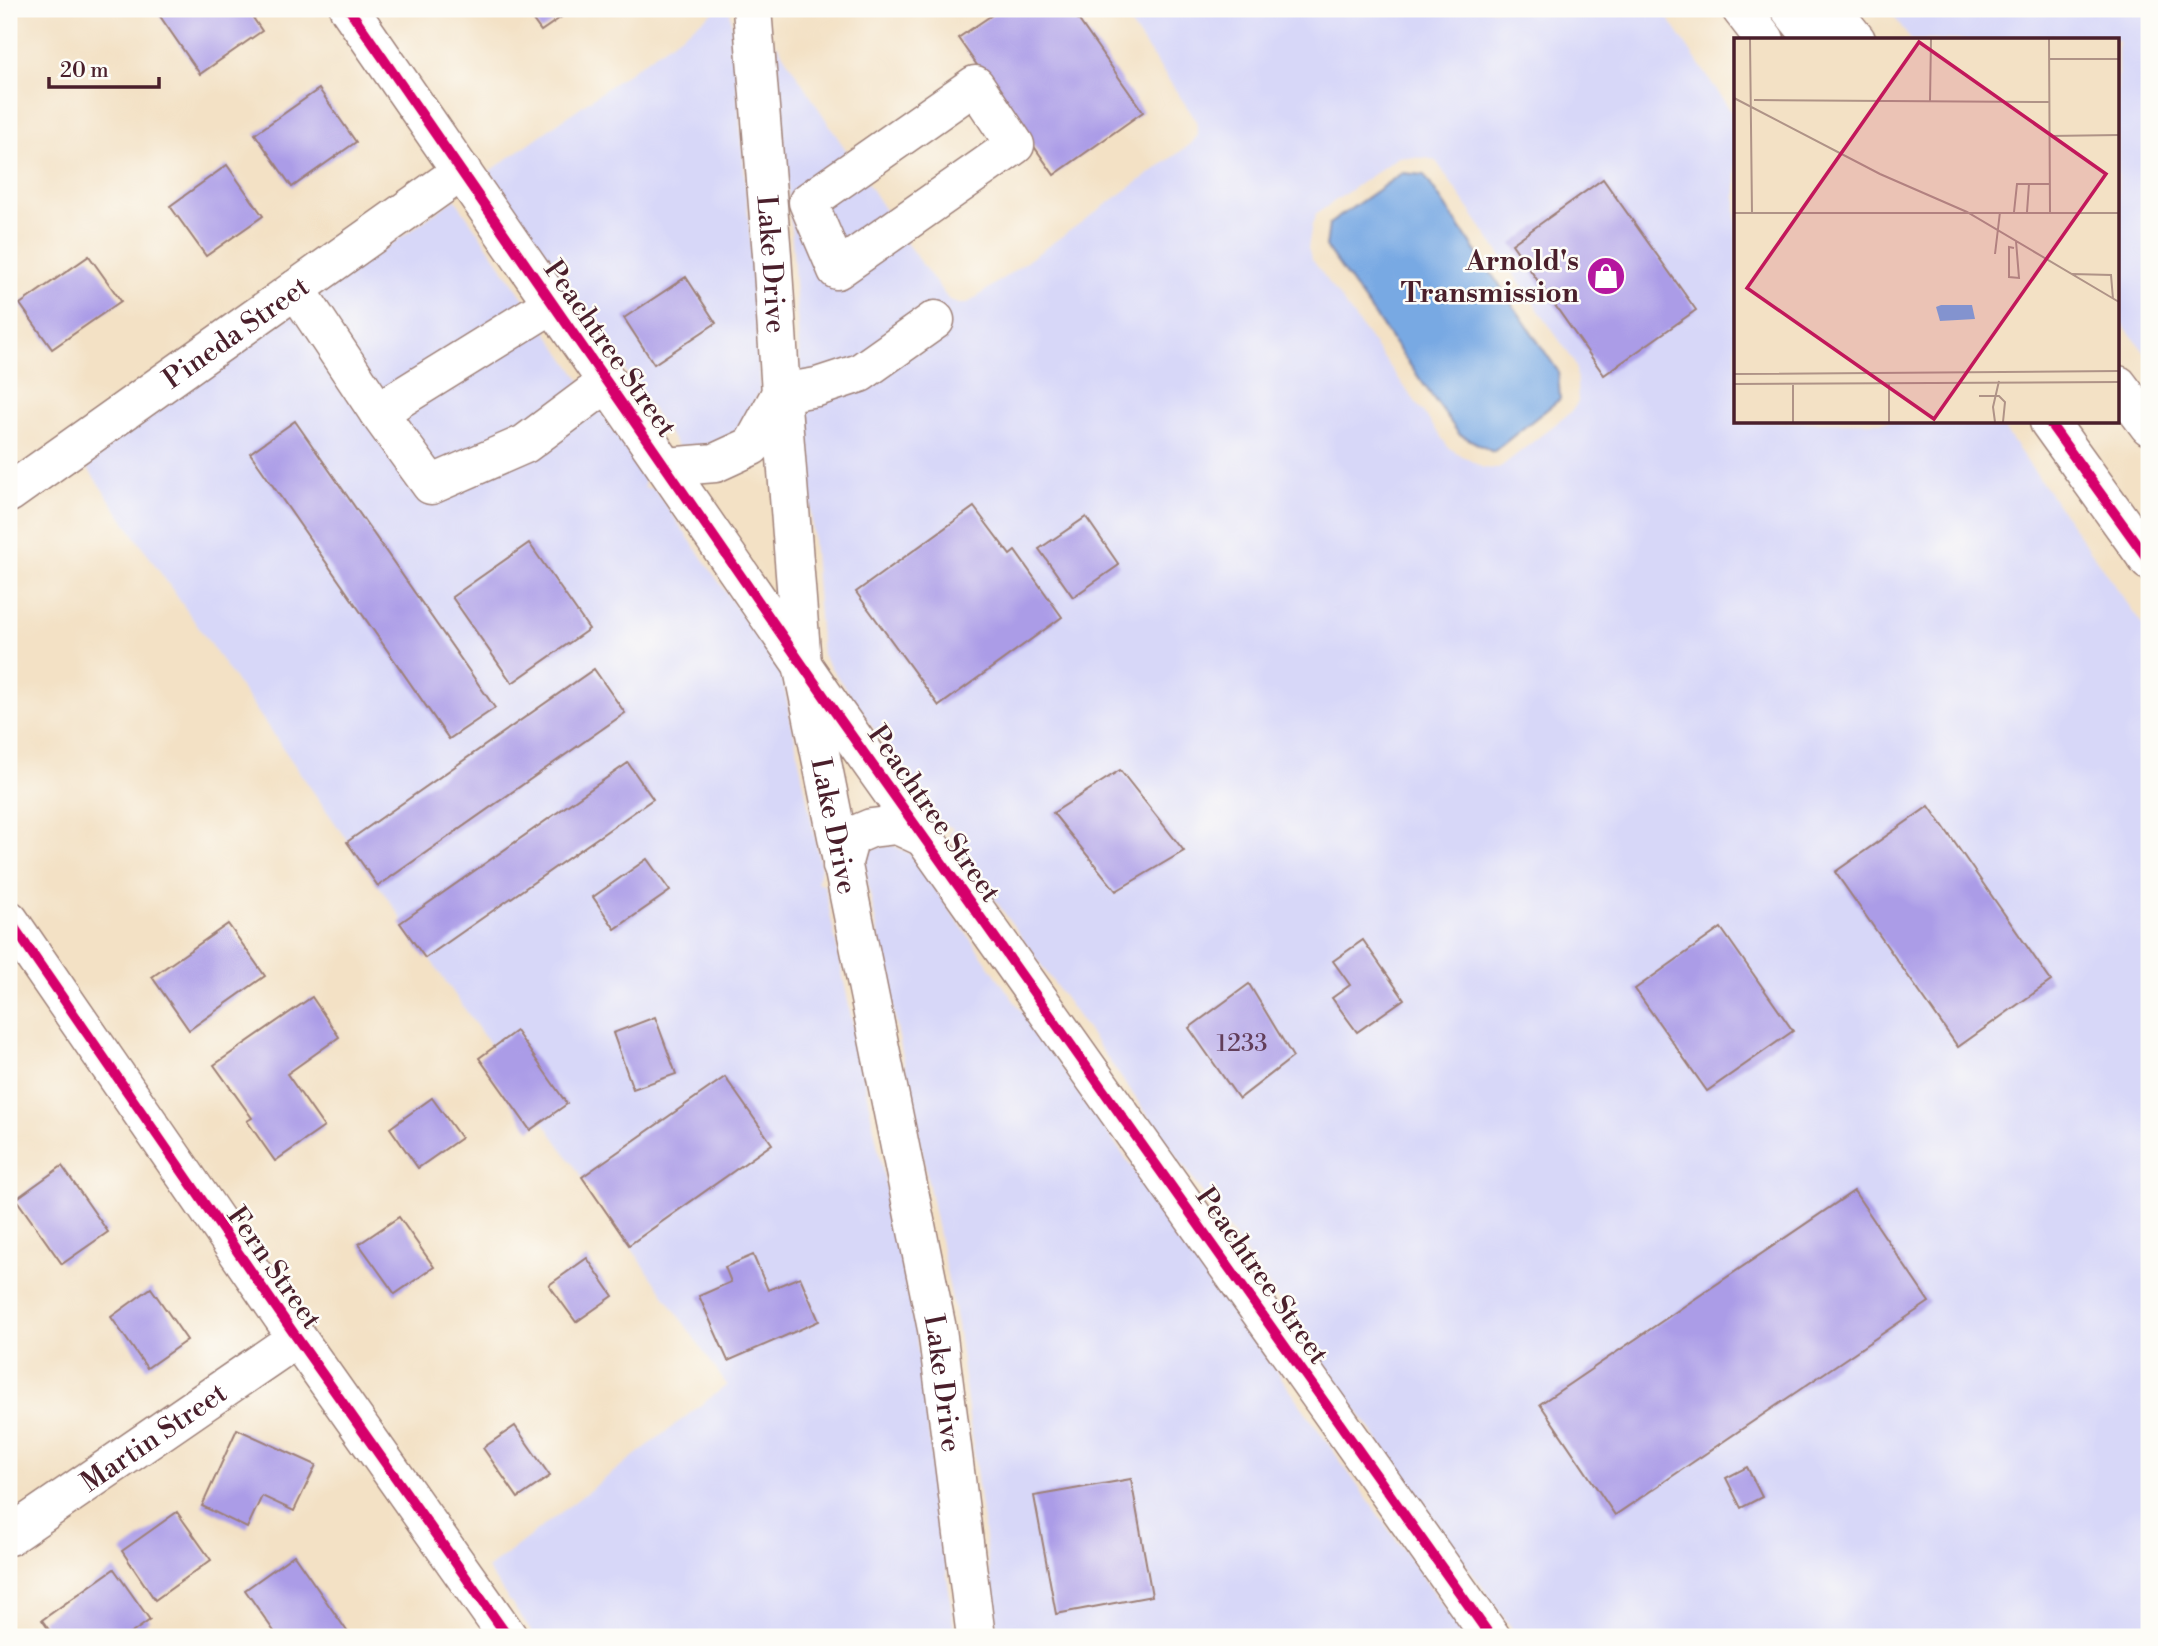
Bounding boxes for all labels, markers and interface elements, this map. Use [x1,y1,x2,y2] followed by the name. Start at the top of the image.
[1734,38,2120,424] inset map
[49,46,159,90] scale bar
[60,58,109,84] text: 20 m
[748,194,793,334] street label: Lake Drive
[1401,244,1579,311] place label: Arnold's Transmission
[536,254,684,444] street label: Peachtree Street
[1585,255,1627,297] shop icon: Arnold's Transmission
[157,269,316,397] street label: Pineda Street
[860,719,1008,909] street label: Peachtree Street
[802,755,864,897] street label: Lake Drive
[1217,1029,1268,1059] house number: 1233
[1188,1181,1336,1371] street label: Peachtree Street
[219,1200,329,1336] street label: Fern Street
[915,1311,968,1454] street label: Lake Drive
[74,1376,234,1501] street label: Martin Street

